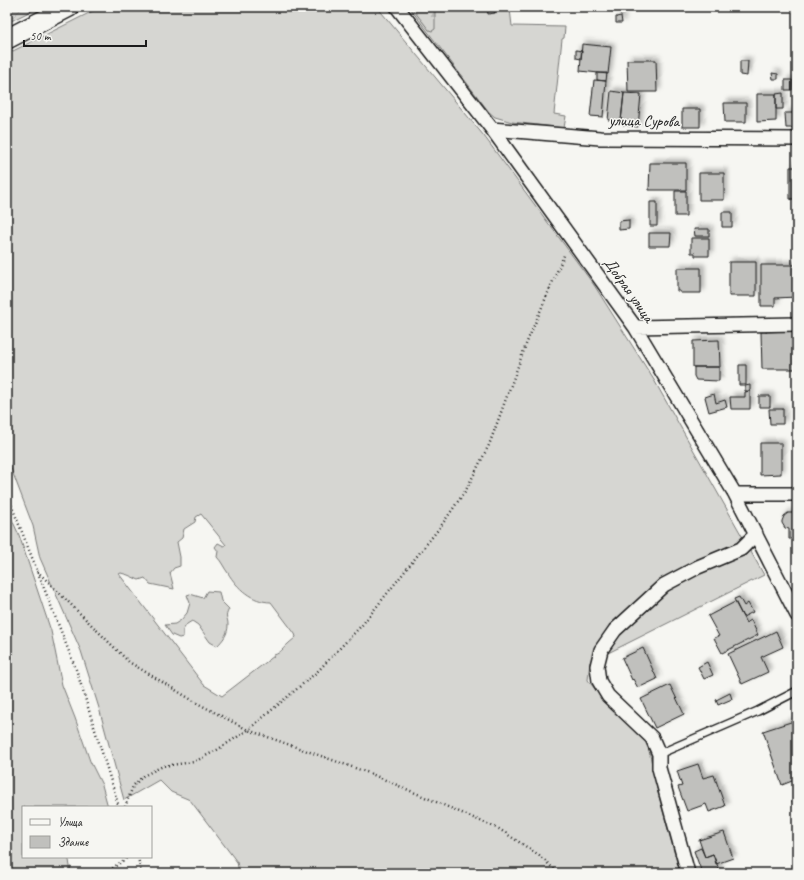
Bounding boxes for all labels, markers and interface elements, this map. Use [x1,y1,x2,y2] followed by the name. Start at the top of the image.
[24,22,146,48] scale bar
[30,28,52,44] text: 50 m
[608,110,681,132] street label: улица Сурова
[599,254,659,328] street label: Добрая улица
[22,806,152,858] legend
[58,814,83,830] text: Улица
[58,834,89,850] text: Здание

